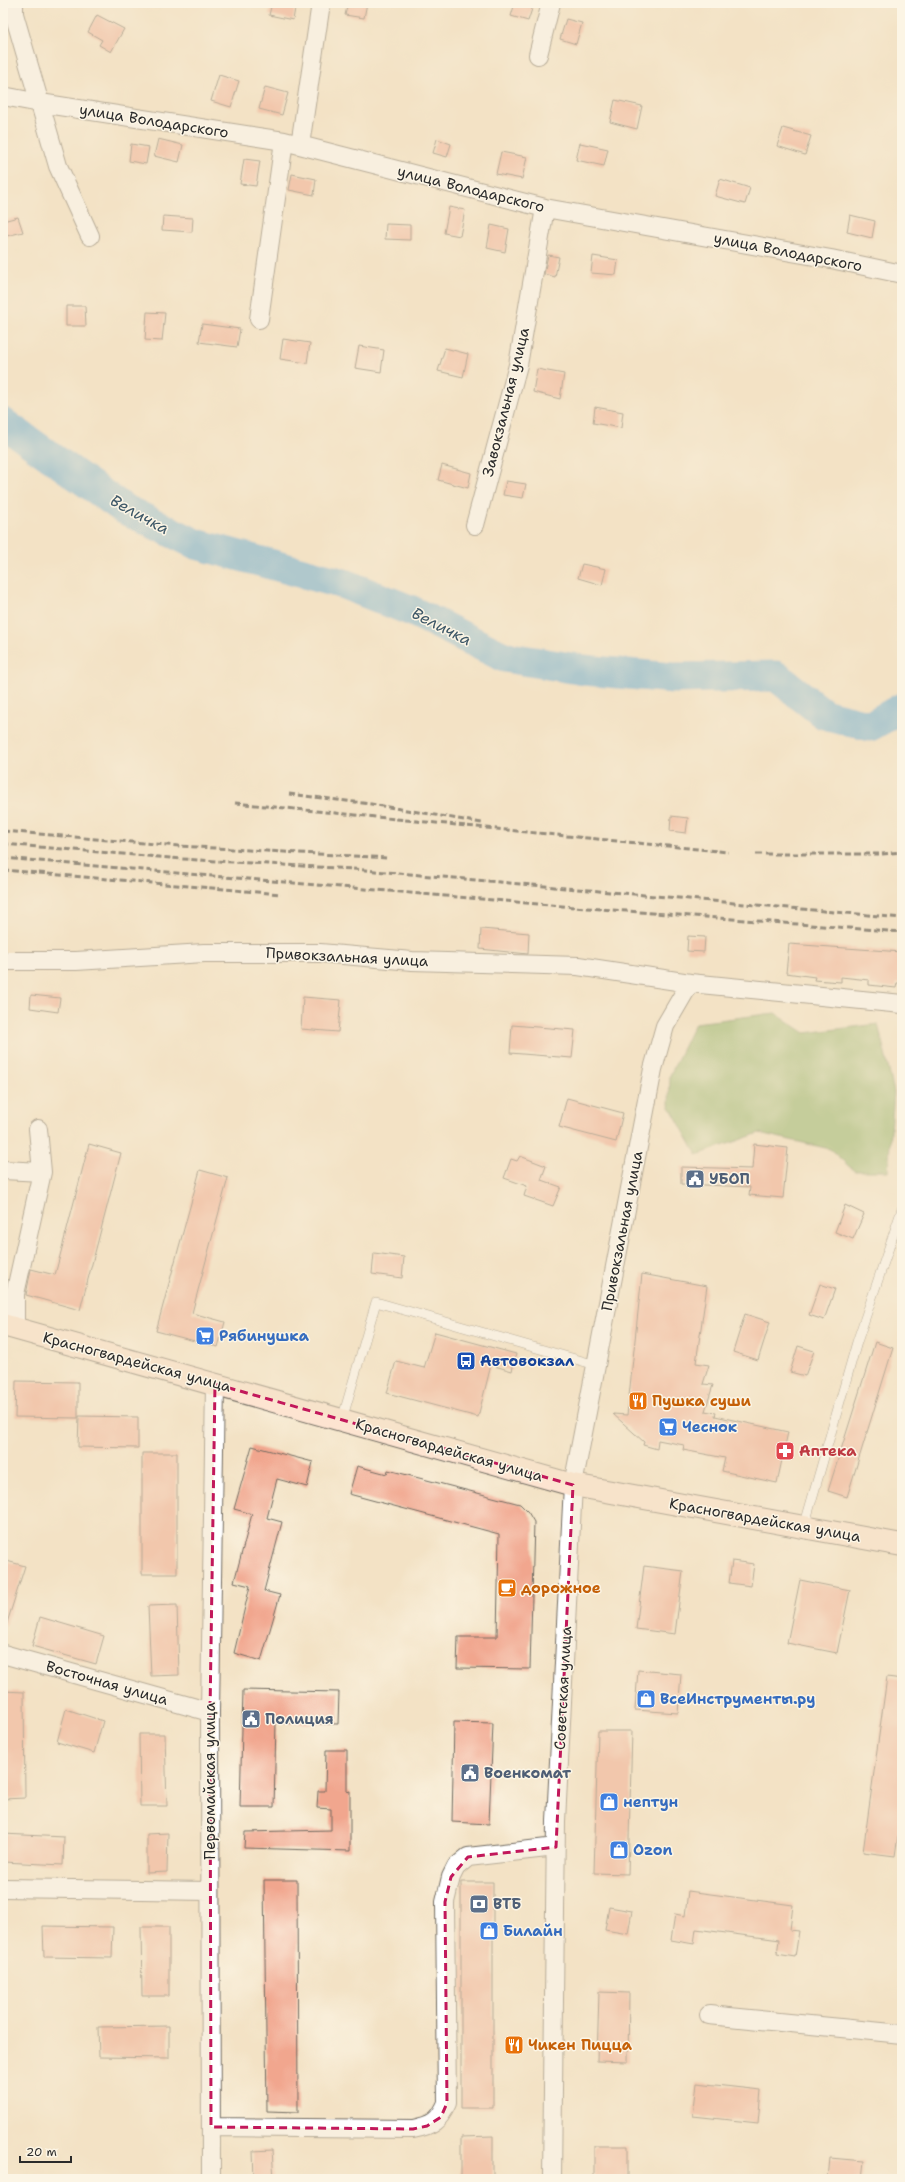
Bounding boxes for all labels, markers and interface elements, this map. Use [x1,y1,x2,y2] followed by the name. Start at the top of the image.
[78,99,230,143] street label: улица Володарского
[395,161,547,217] street label: улица Володарского
[712,228,864,276] street label: улица Володарского
[478,325,534,479] street label: Завокзальная улица
[107,490,173,539] water label: Величка
[408,602,475,650] water label: Величка
[265,943,429,971] street label: Привокзальная улица
[597,1149,647,1313] street label: Привокзальная улица
[684,1168,706,1190] public building icon: УБОП
[709,1169,750,1189] place label: УБОП
[194,1325,216,1347] supermarket icon: Рябинушка
[219,1326,310,1346] place label: Рябинушка
[41,1327,234,1397] street label: Красногвардейская улица
[455,1350,477,1372] bus stop icon: Автовокзал
[480,1351,574,1371] place label: Автовокзал
[627,1390,649,1412] restaurant icon: Пушка суши
[652,1391,752,1411] place label: Пушка суши
[353,1414,546,1487] street label: Красногвардейская улица
[657,1416,679,1438] supermarket icon: Чеснок
[682,1417,738,1437] place label: Чеснок
[774,1440,796,1462] pharmacy icon: Аптека
[799,1441,857,1461] place label: Аптека
[668,1493,863,1547] street label: Красногвардейская улица
[496,1577,518,1599] cafe icon: дорожное
[521,1578,601,1598] place label: дорожное
[550,1625,576,1750] street label: Советская улица
[44,1656,171,1710] street label: Восточная улица
[635,1688,657,1710] shop icon: ВсеИнструменты.ру
[660,1689,815,1709] place label: ВсеИнструменты.ру
[200,1702,220,1860] street label: Первомайская улица
[240,1708,262,1730] public building icon: Полиция
[265,1709,334,1729] place label: Полиция
[459,1762,481,1784] public building icon: Военкомат
[484,1763,571,1783] place label: Военкомат
[598,1791,620,1813] shop icon: нептун
[623,1792,678,1812] place label: нептун
[608,1839,630,1861] shop icon: Ozon
[633,1840,673,1860] place label: Ozon
[468,1893,490,1915] bank icon: ВТБ
[493,1894,521,1914] place label: ВТБ
[478,1920,500,1942] shop icon: Билайн
[503,1921,563,1941] place label: Билайн
[503,2034,525,2056] restaurant icon: Чикен Пицца
[528,2035,633,2055] place label: Чикен Пицца
[20,2138,71,2164] scale bar
[26,2144,57,2160] text: 20 m

